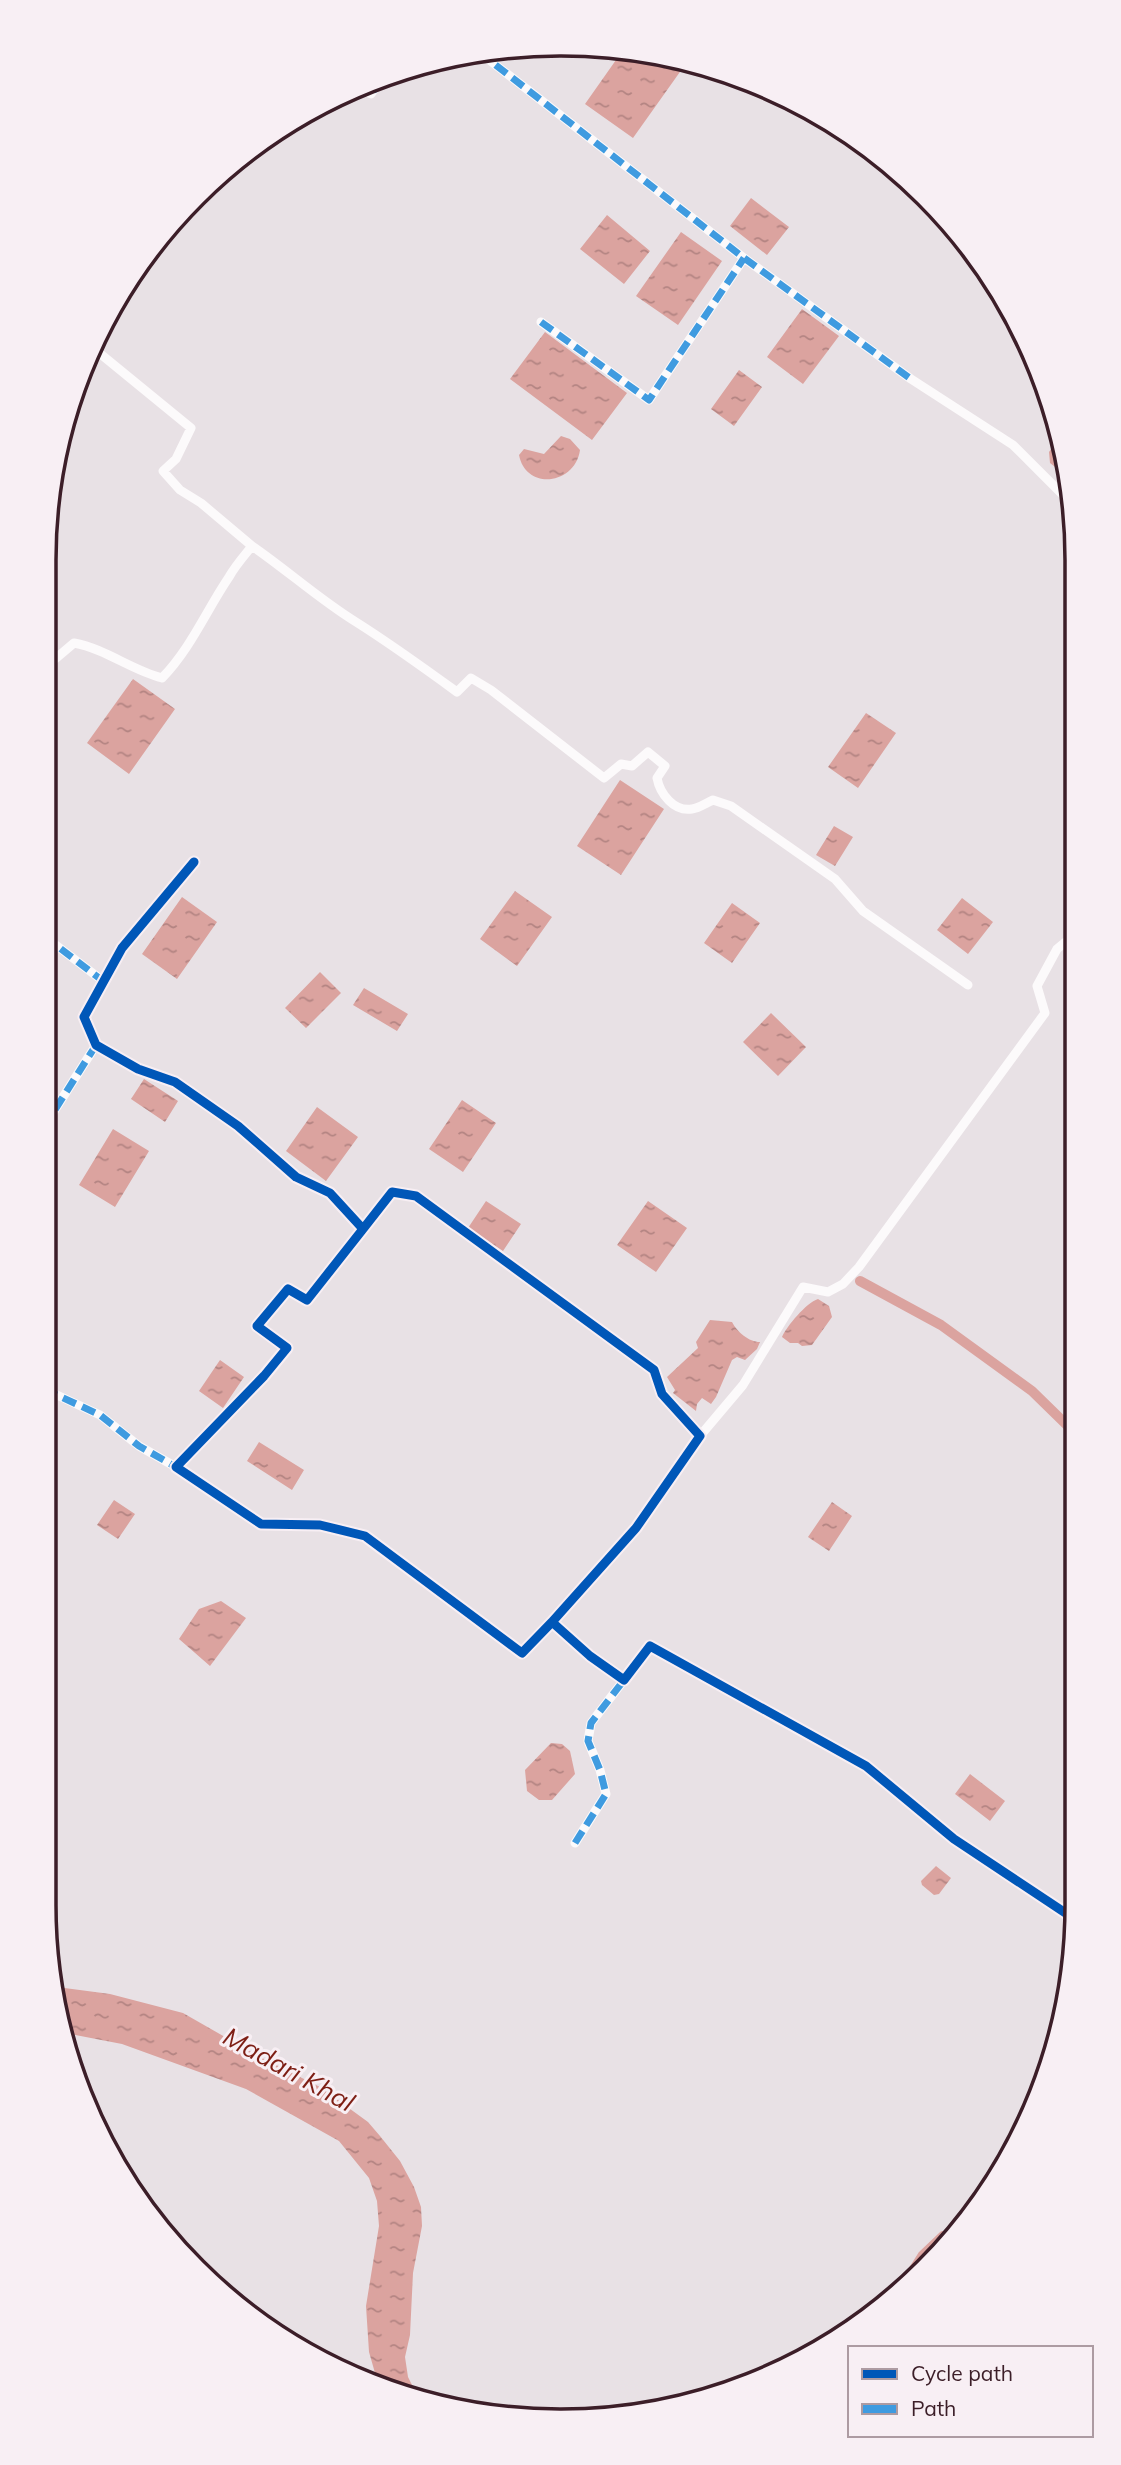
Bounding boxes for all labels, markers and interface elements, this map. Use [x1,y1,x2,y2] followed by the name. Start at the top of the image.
[218,2019,361,2119] water label: Madari Khal
[848,2346,1093,2437] legend
[911,2360,1013,2386] text: Cycle path
[911,2395,956,2421] text: Path

